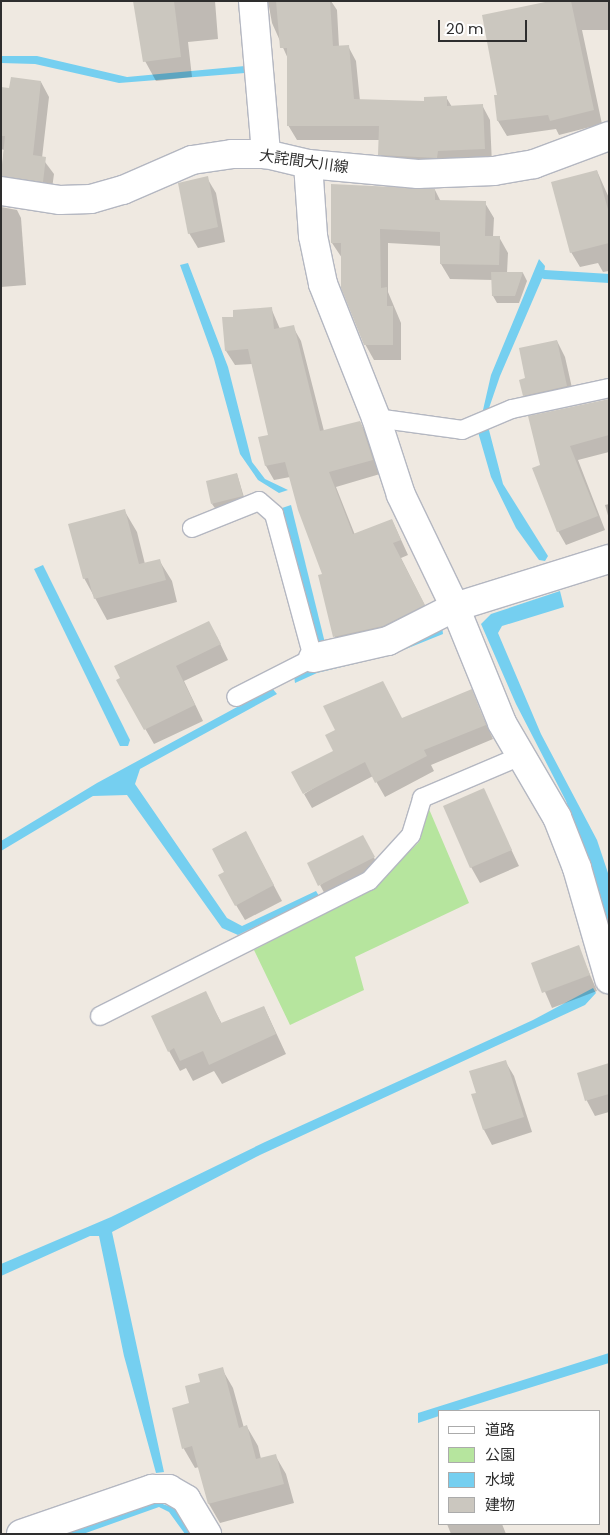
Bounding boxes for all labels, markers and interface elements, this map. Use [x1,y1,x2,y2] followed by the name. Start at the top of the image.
[440,10,529,42] scale bar
[446,18,484,39] text: 20 m
[258,146,350,176] street label: 大詫間大川線
[438,1410,600,1525] legend
[485,1419,515,1440] text: 道路
[485,1444,515,1465] text: 公園
[485,1469,515,1490] text: 水域
[485,1494,515,1515] text: 建物

